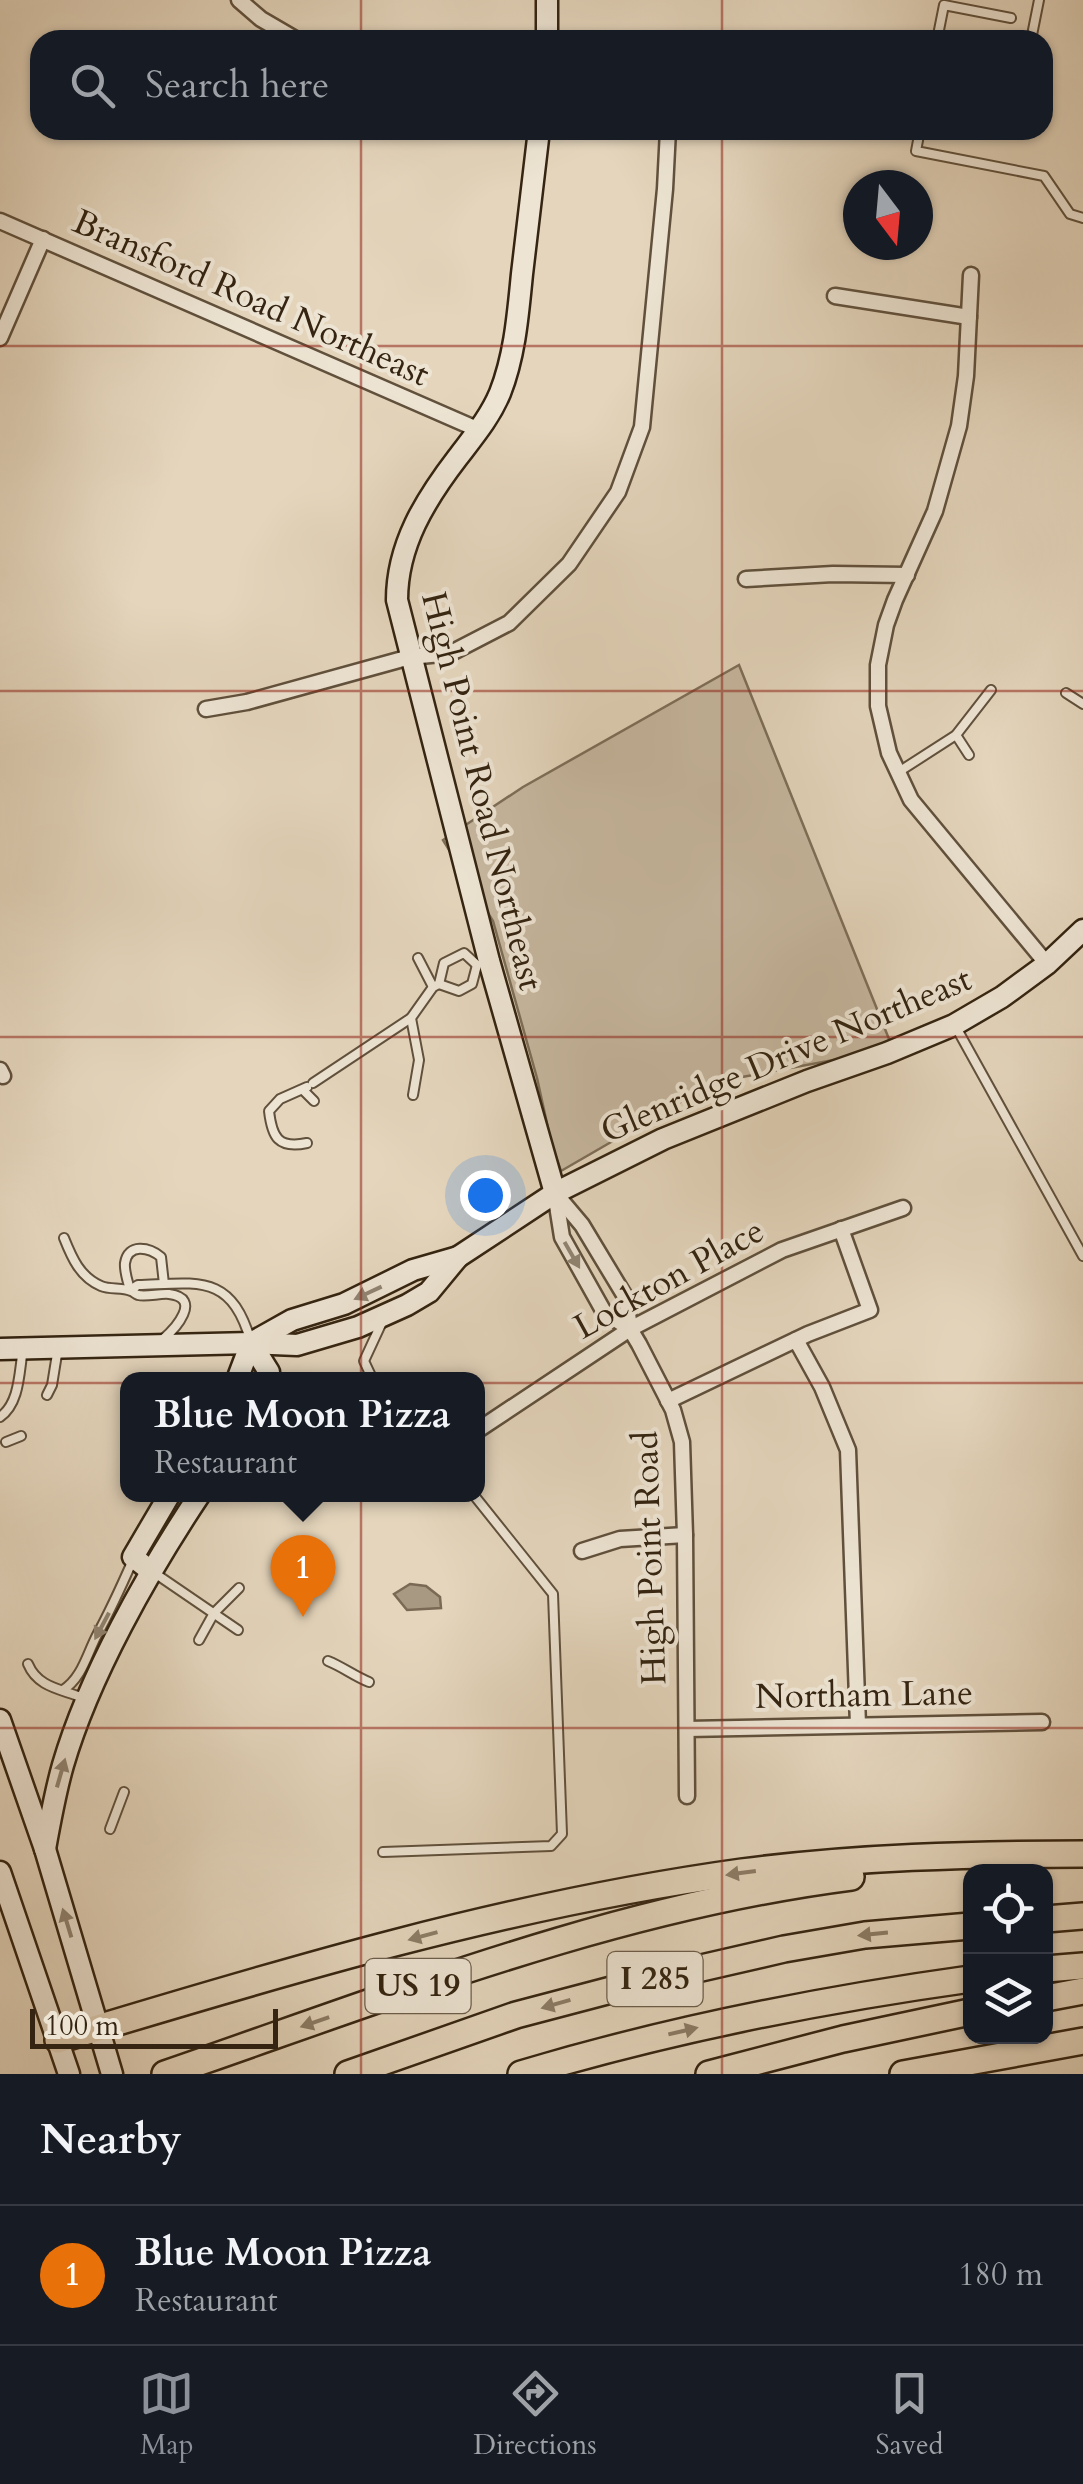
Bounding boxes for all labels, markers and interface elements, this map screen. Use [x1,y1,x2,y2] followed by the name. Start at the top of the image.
[30,30,1053,140] search box
[65,58,120,113] icon: search
[145,59,329,111] text: Search here
[843,170,933,260] north arrow
[65,198,437,398] street label: Bransford Road Northeast
[409,587,555,995] street label: High Point Road Northeast
[593,955,979,1155] street label: Glenridge Drive Northeast
[460,1170,511,1221] your location
[565,1207,773,1351] street label: Lockton Place
[563,1241,581,1269] one-way arrow
[353,1284,382,1301] one-way arrow
[120,1372,485,1502] popup
[154,1389,451,1441] text: Blue Moon Pizza
[622,1430,678,1686] street label: High Point Road
[154,1441,297,1485] text: Restaurant
[270,1534,336,1617] pin: 1
[94,1612,111,1641] one-way arrow
[755,1669,973,1721] street label: Northam Lane
[54,1757,69,1788] one-way arrow
[963,1864,1053,2044] map controls
[963,1864,1053,1954] button: locate
[725,1865,757,1881] one-way arrow
[59,1907,74,1938] one-way arrow
[857,1927,889,1943] one-way arrow
[407,1929,438,1945] one-way arrow
[608,1952,702,2006] road number: I 285
[963,1954,1053,2044] button: layers
[366,1959,470,2013] road number: US 19
[540,1997,571,2012] one-way arrow
[30,2004,278,2048] scale bar
[45,2007,119,2045] text: 100 m
[299,2016,329,2031] one-way arrow
[668,2023,699,2038] one-way arrow
[40,2111,182,2168] text: Nearby
[135,2227,431,2279] text: Blue Moon Pizza
[64,2253,81,2297] text: 1
[958,2253,1043,2297] text: 180 m
[135,2279,278,2323] text: Restaurant
[139,2366,194,2464] tab: Map
[473,2366,597,2464] tab: Directions
[876,2366,944,2464] tab: Saved

